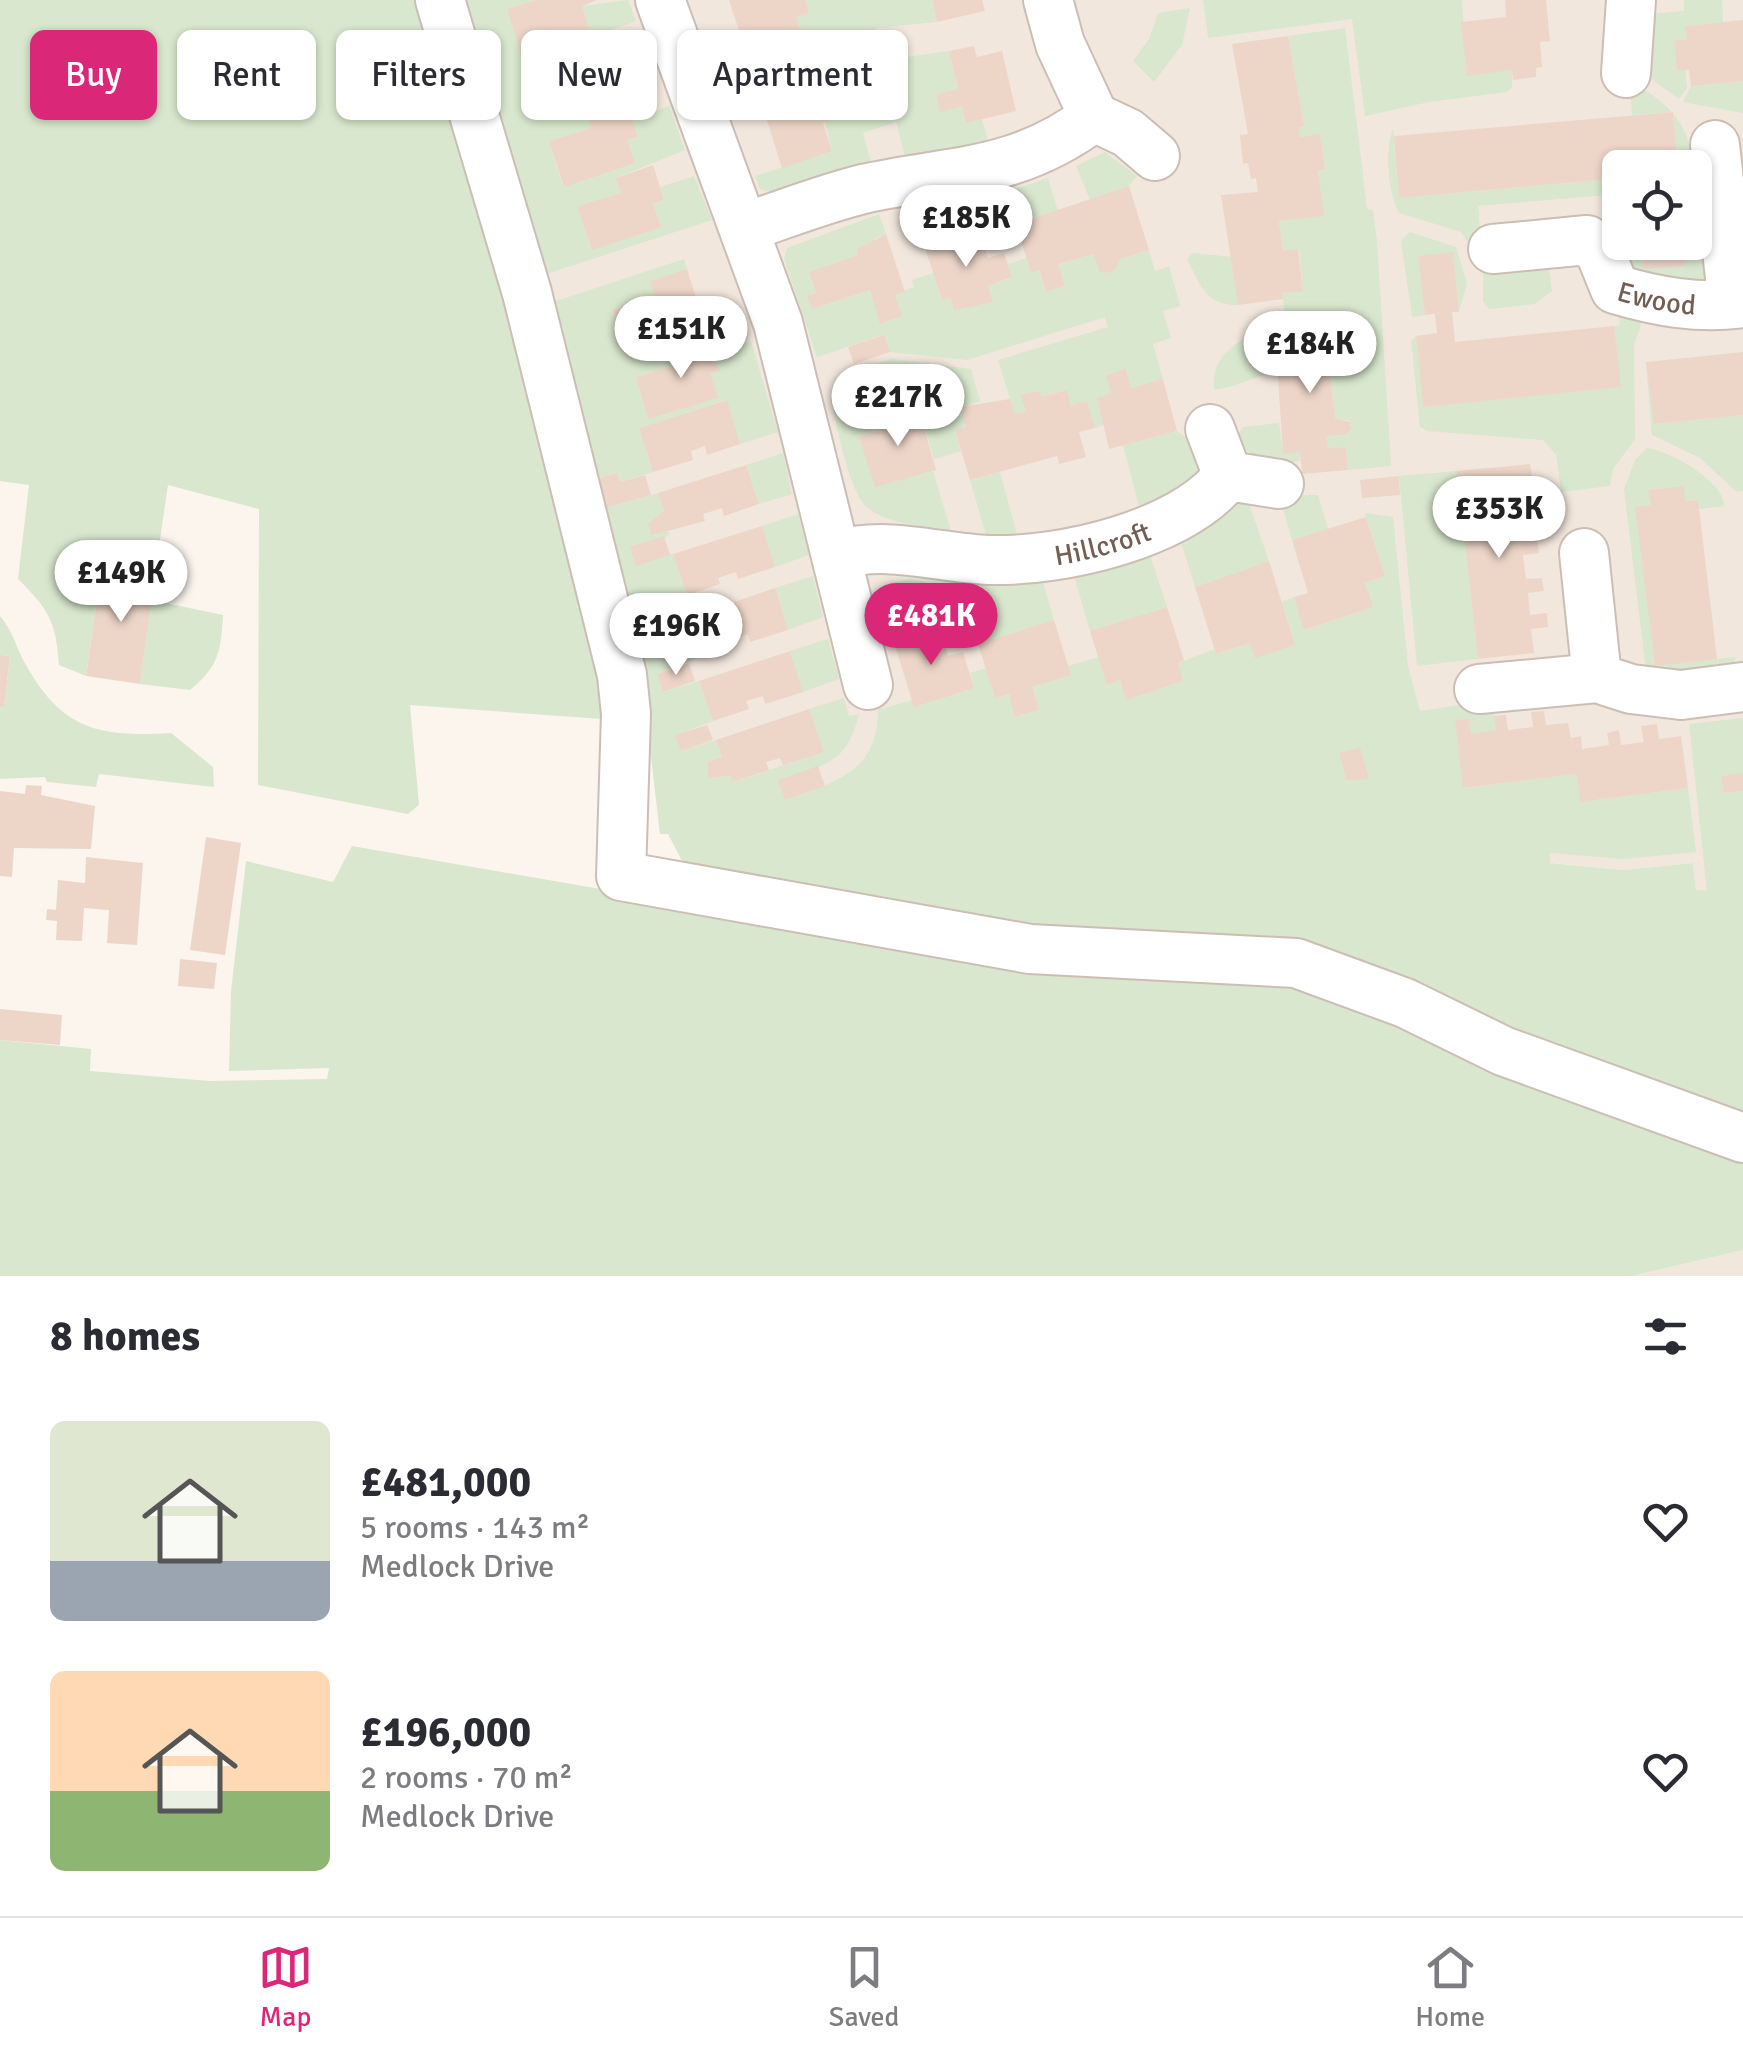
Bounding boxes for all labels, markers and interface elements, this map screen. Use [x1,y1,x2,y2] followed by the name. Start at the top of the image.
[30,30,157,120] chip: Buy
[177,30,316,120] chip: Rent
[336,30,501,120] chip: Filters
[521,30,657,120] chip: New
[677,30,908,120] chip: Apartment
[1602,150,1712,260] map controls
[1602,150,1712,260] button: locate
[896,185,1036,270] pin: £185K
[922,198,1010,237] text: £185K
[1613,275,1697,323] street label: Ewood
[611,296,751,381] pin: £151K
[637,309,725,348] text: £151K
[1240,311,1380,396] pin: £184K
[1266,324,1354,363] text: £184K
[828,364,968,449] pin: £217K
[854,377,942,416] text: £217K
[1429,476,1569,561] pin: £353K
[1455,489,1543,528] text: £353K
[1052,515,1156,573] street label: Hillcroft
[51,540,191,625] pin: £149K
[77,553,165,592] text: £149K
[861,583,1001,668] pin: £481K
[606,593,746,678] pin: £196K
[887,596,975,635] text: £481K
[632,606,720,645] text: £196K
[1638,1309,1693,1364] icon: filters
[50,1311,200,1362] text: 8 homes
[360,1457,531,1508] text: £481,000
[130,1461,250,1581] icon: home
[1638,1494,1693,1549] icon: heart
[360,1508,590,1547] text: 5 rooms · 143 m²
[360,1547,554,1586] text: Medlock Drive
[360,1707,531,1758] text: £196,000
[130,1711,250,1831] icon: home
[1638,1744,1693,1799] icon: heart
[360,1758,573,1797] text: 2 rooms · 70 m²
[360,1797,554,1836] text: Medlock Drive
[258,1940,313,2034] tab: Map
[829,1940,899,2034] tab: Saved
[1415,1940,1485,2034] tab: Home

